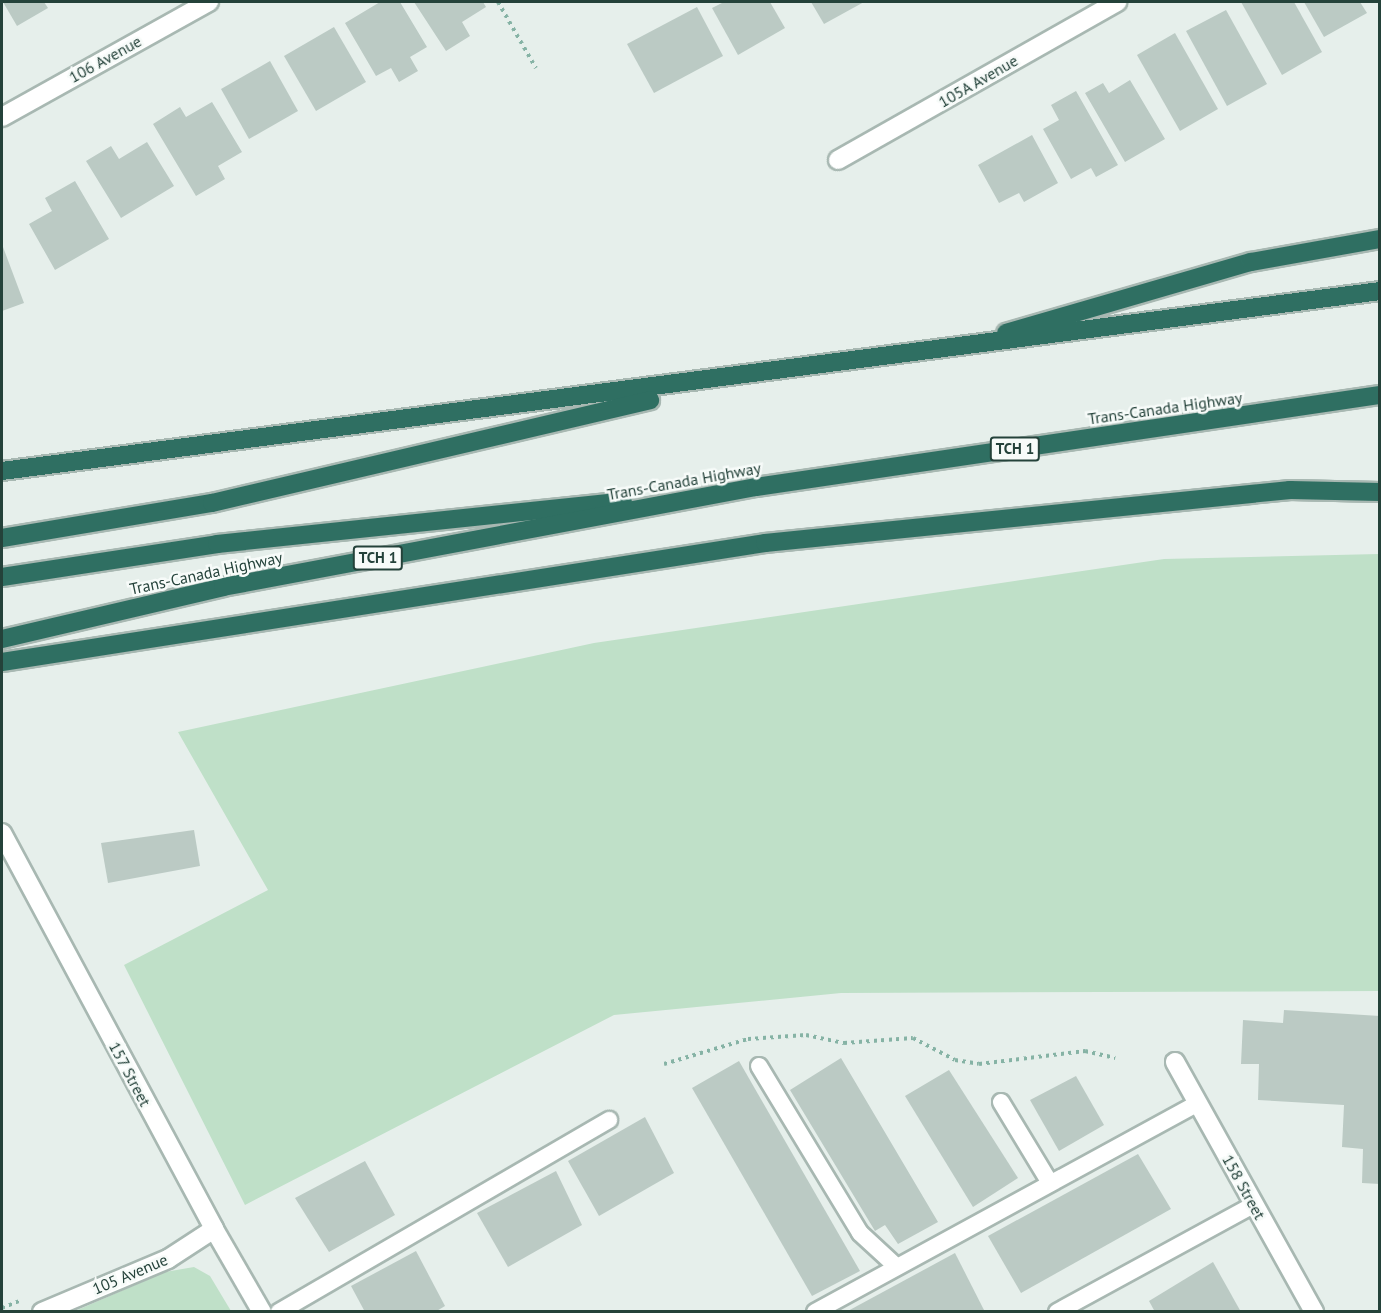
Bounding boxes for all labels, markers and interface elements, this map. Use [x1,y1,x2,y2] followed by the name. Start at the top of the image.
[65,31,145,87] street label: 106 Avenue
[934,50,1022,112] street label: 105A Avenue
[1087,388,1243,428] street label: Trans-Canada Highway
[990,437,1040,461] road number: TCH 1
[606,458,762,504] street label: Trans-Canada Highway
[352,546,404,570] road number: TCH 1
[128,547,284,599] street label: Trans-Canada Highway
[105,1038,155,1110] street label: 157 Street
[1218,1151,1270,1223] street label: 158 Street
[89,1249,171,1299] street label: 105 Avenue

